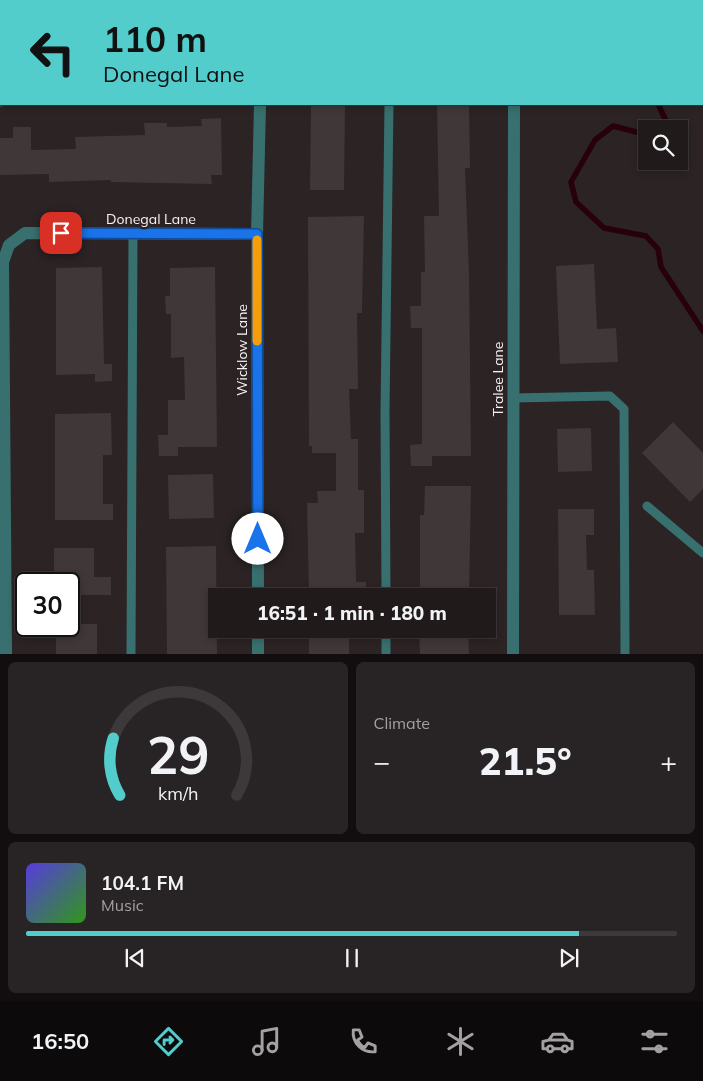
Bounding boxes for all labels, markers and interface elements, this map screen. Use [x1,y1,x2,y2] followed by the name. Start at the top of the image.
[103,17,207,61] text: 110 m
[20,20,85,85] icon: left
[103,60,244,88] text: Donegal Lane
[638,120,688,170] map controls
[638,120,688,170] button: search
[106,210,196,228] street label: Donegal Lane
[40,212,82,254] pin
[47,219,75,247] icon: arrive
[233,304,251,396] street label: Wicklow Lane
[489,342,507,416] street label: Tralee Lane
[231,512,283,564] position arrow
[15,572,80,637] speed limit sign: 30
[257,601,447,625] text: 16:51 · 1 min · 180 m
[374,713,430,733] text: Climate
[147,722,209,787] text: 29
[479,737,572,785] text: 21.5°
[374,744,390,779] text: −
[660,744,677,779] text: +
[158,782,198,804] text: km/h
[101,871,184,895] text: 104.1 FM
[101,895,144,915] text: Music
[121,944,149,972] icon: previous
[338,944,366,972] icon: pause
[555,944,583,972] icon: next
[151,1024,186,1059] icon: directions
[249,1024,284,1059] icon: music
[346,1024,381,1059] icon: phone
[443,1024,478,1059] icon: climate
[540,1024,575,1059] icon: car
[637,1024,672,1059] icon: filters
[31,1027,89,1055] text: 16:50

